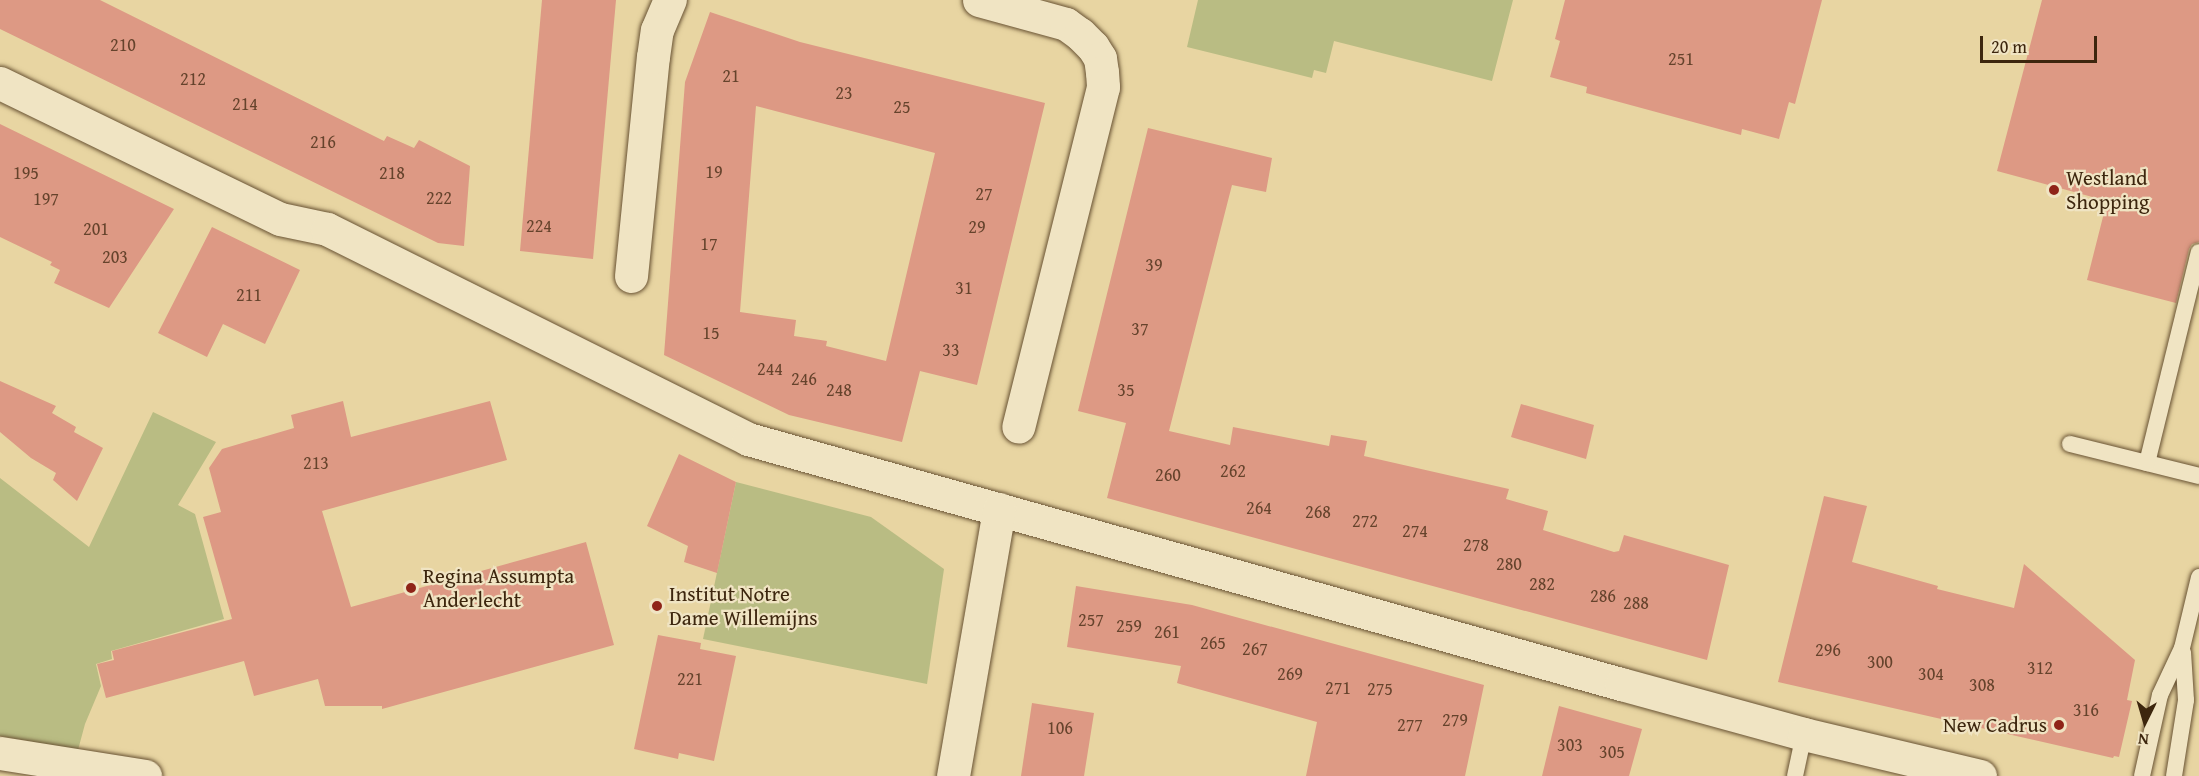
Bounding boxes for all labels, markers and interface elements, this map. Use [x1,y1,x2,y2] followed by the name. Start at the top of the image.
[1983,24,2100,62] scale bar
[1991,33,2027,60] text: 20 m
[110,34,136,56] house number: 210
[1668,48,1694,70] house number: 251
[722,65,740,87] house number: 21
[180,68,206,90] house number: 212
[835,82,853,104] house number: 23
[232,93,258,115] house number: 214
[893,96,911,118] house number: 25
[310,131,336,153] house number: 216
[705,161,723,183] house number: 19
[13,162,39,184] house number: 195
[379,162,405,184] house number: 218
[2066,165,2150,215] place label: Westland Shopping
[975,183,993,205] house number: 27
[2047,183,2061,197] marker: Westland Shopping
[426,187,452,209] house number: 222
[33,188,59,210] house number: 197
[526,215,552,237] house number: 224
[968,216,986,238] house number: 29
[83,218,109,240] house number: 201
[700,233,718,255] house number: 17
[102,246,128,268] house number: 203
[1145,254,1163,276] house number: 39
[955,277,973,299] house number: 31
[236,284,262,306] house number: 211
[1131,318,1149,340] house number: 37
[702,322,720,344] house number: 15
[942,339,960,361] house number: 33
[757,358,783,380] house number: 244
[791,368,817,390] house number: 246
[826,379,852,401] house number: 248
[1117,379,1135,401] house number: 35
[303,452,329,474] house number: 213
[1220,460,1246,482] house number: 262
[1155,464,1181,486] house number: 260
[1246,497,1272,519] house number: 264
[1305,501,1331,523] house number: 268
[1352,510,1378,532] house number: 272
[1402,520,1428,542] house number: 274
[1463,534,1489,556] house number: 278
[1496,553,1522,575] house number: 280
[423,563,574,613] place label: Regina Assumpta Anderlecht
[1529,573,1555,595] house number: 282
[404,581,418,595] marker: Regina Assumpta Anderlecht
[669,581,818,631] place label: Institut Notre Dame Willemijns
[1590,585,1616,607] house number: 286
[1623,592,1649,614] house number: 288
[650,599,664,613] marker: Institut Notre Dame Willemijns
[1078,609,1104,631] house number: 257
[1116,615,1142,637] house number: 259
[1154,621,1180,643] house number: 261
[1200,632,1226,654] house number: 265
[1242,638,1268,660] house number: 267
[1815,639,1841,661] house number: 296
[1867,651,1893,673] house number: 300
[2027,657,2053,679] house number: 312
[1277,663,1303,685] house number: 269
[1918,663,1944,685] house number: 304
[677,668,703,690] house number: 221
[1969,674,1995,696] house number: 308
[1325,677,1351,699] house number: 271
[1367,678,1393,700] house number: 275
[2115,692,2175,752] north arrow
[2073,699,2099,721] house number: 316
[1442,709,1468,731] house number: 279
[1943,712,2047,738] place label: New Cadrus
[1397,714,1423,736] house number: 277
[1047,717,1073,739] house number: 106
[2052,718,2066,732] marker: New Cadrus
[2137,728,2150,752] text: N
[1557,734,1583,756] house number: 303
[1599,741,1625,763] house number: 305

